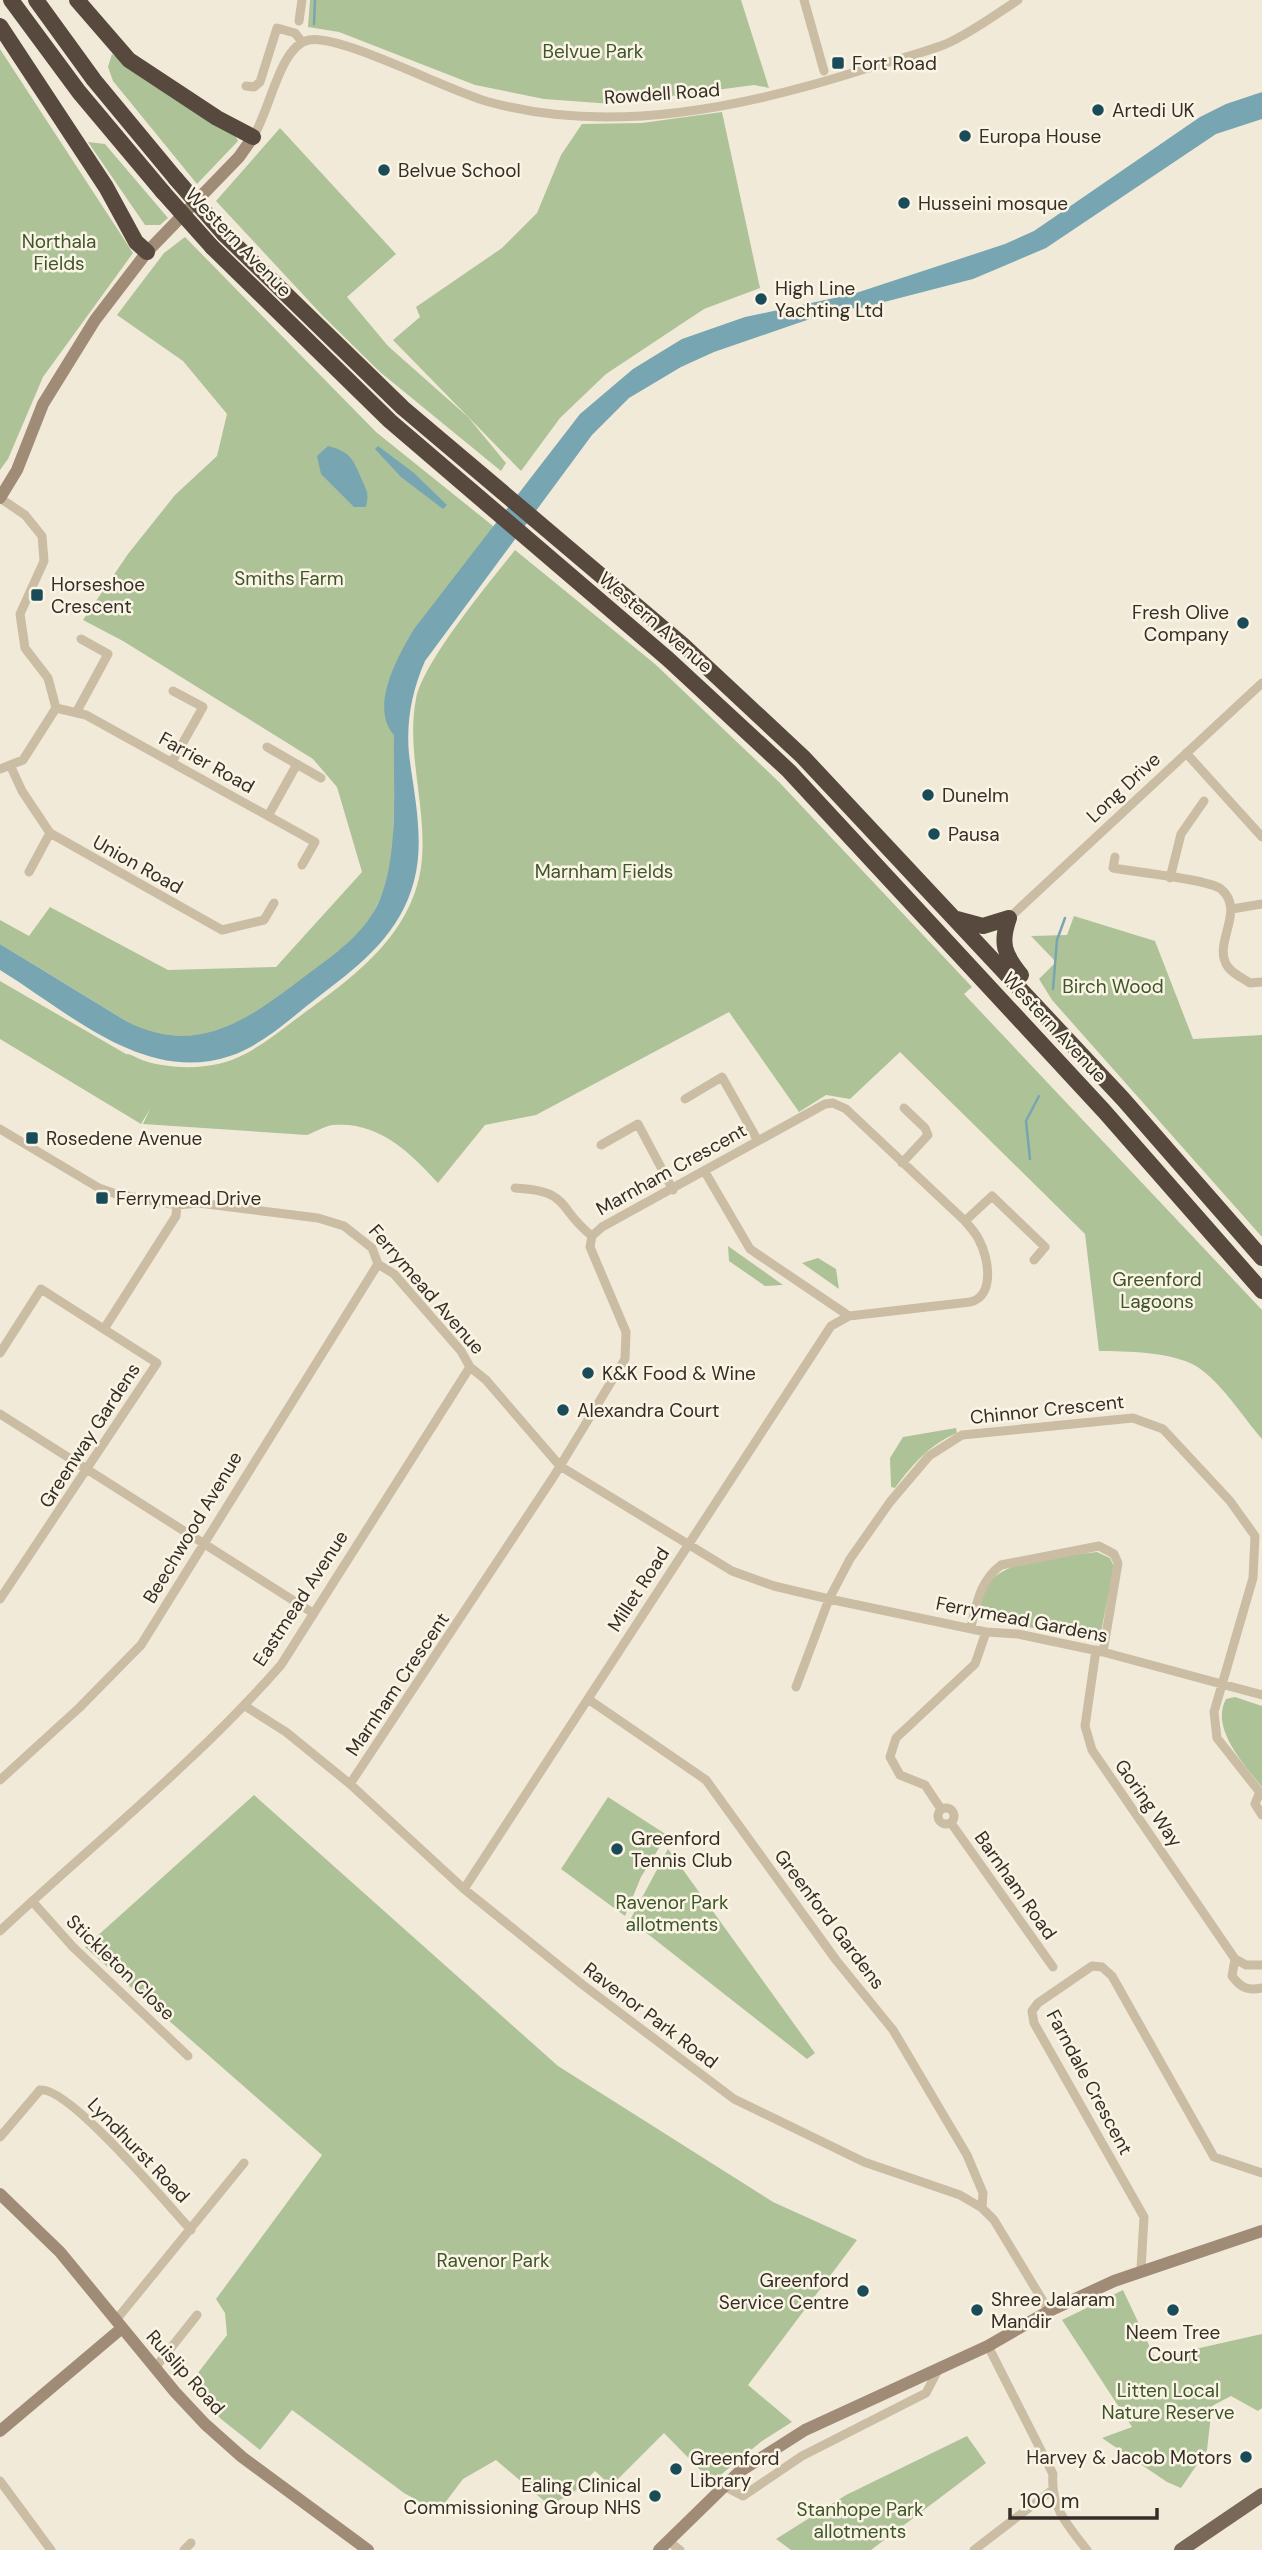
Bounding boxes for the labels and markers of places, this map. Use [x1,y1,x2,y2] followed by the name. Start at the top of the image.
[852,51,937,76] place label: Fort Road
[830,55,846,71] marker: Fort Road
[1112,98,1195,123] place label: Artedi UK
[1090,102,1106,118] marker: Artedi UK
[979,124,1101,149] place label: Europa House
[957,128,973,144] marker: Europa House
[398,158,521,183] place label: Belvue School
[376,162,392,178] marker: Belvue School
[918,191,1068,216] place label: Husseini mosque
[896,195,912,211] marker: Husseini mosque
[775,276,884,323] place label: High Line Yachting Ltd
[753,291,769,307] marker: High Line Yachting Ltd
[51,572,145,619] place label: Horseshoe Crescent
[29,587,45,603] marker: Horseshoe Crescent
[1132,600,1229,647] place label: Fresh Olive Company
[1235,615,1251,631] marker: Fresh Olive Company
[942,783,1009,808] place label: Dunelm
[920,787,936,803] marker: Dunelm
[948,822,1000,847] place label: Pausa
[926,826,942,842] marker: Pausa
[46,1126,202,1151] place label: Rosedene Avenue
[24,1130,40,1146] marker: Rosedene Avenue
[116,1186,261,1211] place label: Ferrymead Drive
[94,1190,110,1206] marker: Ferrymead Drive
[602,1361,756,1386] place label: K&K Food & Wine
[580,1365,596,1381] marker: K&K Food & Wine
[577,1398,719,1423] place label: Alexandra Court
[555,1402,571,1418] marker: Alexandra Court
[631,1826,732,1873] place label: Greenford Tennis Club
[609,1841,625,1857] marker: Greenford Tennis Club
[719,2268,849,2315] place label: Greenford Service Centre
[855,2283,871,2299] marker: Greenford Service Centre
[991,2287,1115,2334] place label: Shree Jalaram Mandir
[969,2302,985,2318] marker: Shree Jalaram Mandir
[1165,2302,1181,2318] marker: Neem Tree Court
[1126,2320,1220,2367] place label: Neem Tree Court
[1026,2445,1232,2470] place label: Harvey & Jacob Motors
[690,2446,780,2493] place label: Greenford Library
[1238,2449,1254,2465] marker: Harvey & Jacob Motors
[668,2461,684,2477] marker: Greenford Library
[403,2473,641,2520] place label: Ealing Clinical Commissioning Group NHS
[647,2488,663,2504] marker: Ealing Clinical Commissioning Group NHS

